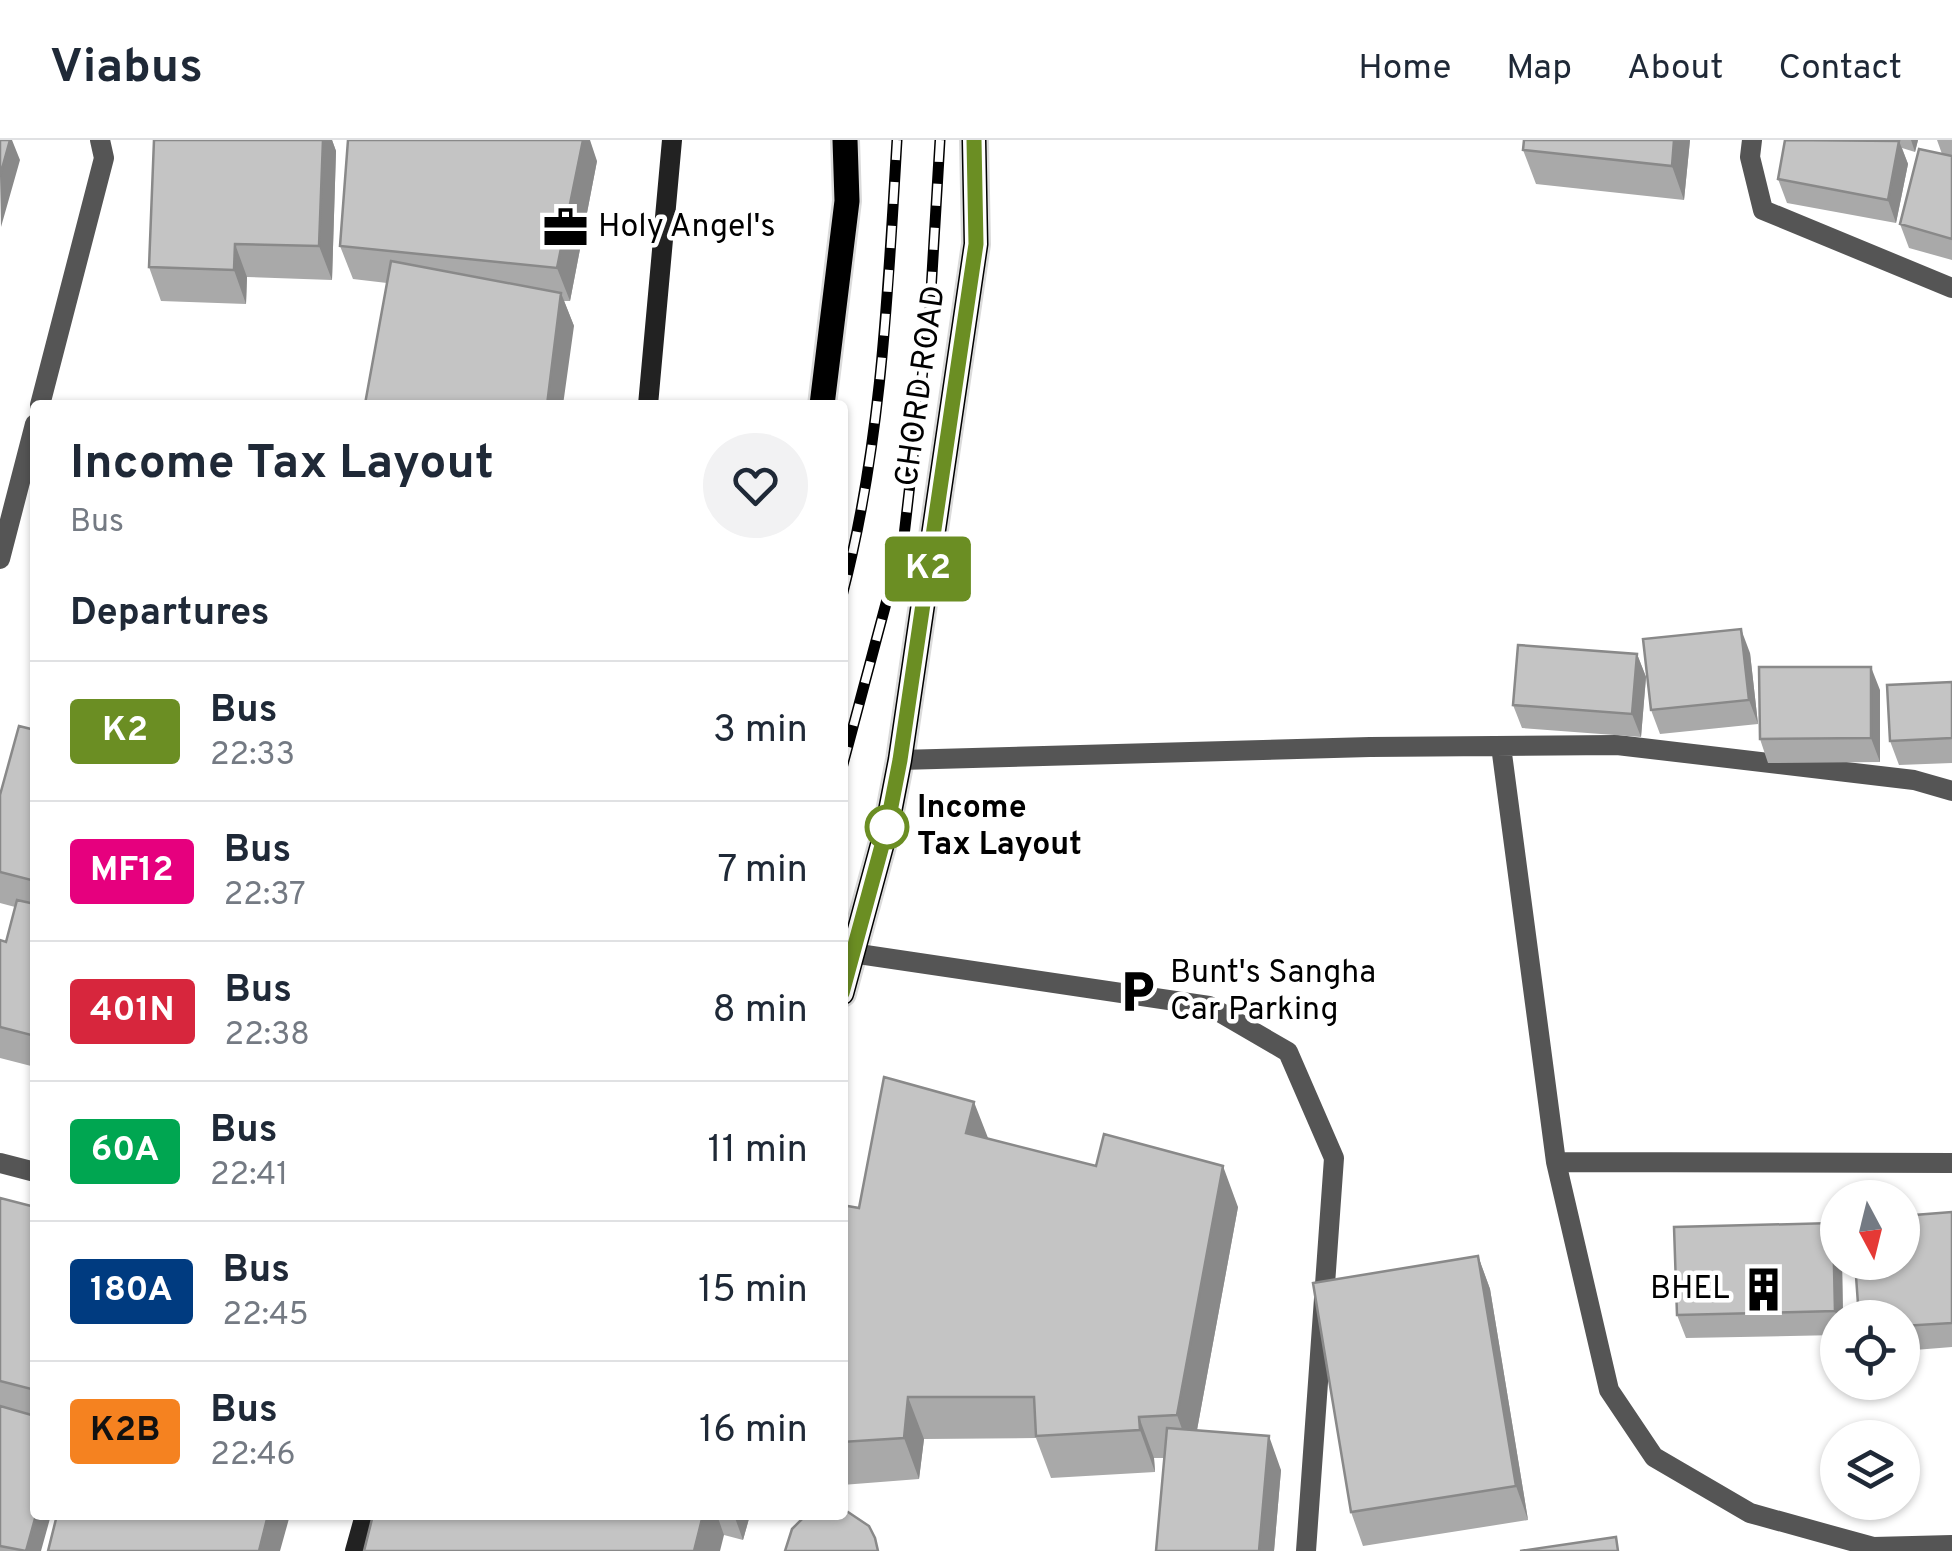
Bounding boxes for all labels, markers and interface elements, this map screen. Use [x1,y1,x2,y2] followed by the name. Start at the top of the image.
[50,39,203,99] text: Viabus
[1358,47,1451,91] text: Home
[1506,47,1572,91] text: Map
[1627,47,1723,91] text: About
[1778,47,1902,91] text: Contact
[541,204,589,252] office icon: Holy Angel's
[598,208,775,248] place label: Holy Angel's
[888,283,956,489] street label: CHORD ROAD
[703,433,808,538] button: heart
[70,435,494,495] text: Income Tax Layout
[70,503,124,543] text: Bus
[883,536,973,602] line badge: K2
[905,547,951,591] text: K2
[70,590,270,639] text: Departures
[210,687,277,736] text: Bus
[713,707,808,756] text: 3 min
[102,709,148,753] text: K2
[210,736,295,776] text: 22:33
[917,789,1082,866] place label: Income Tax Layout
[866,806,908,848] marker: Income Tax Layout
[224,827,291,876] text: Bus
[718,847,808,896] text: 7 min
[90,849,174,893] text: MF12
[224,876,306,916] text: 22:37
[1170,954,1376,1031] place label: Bunt's Sangha Car Parking
[225,967,292,1016] text: Bus
[1113,968,1161,1016] parking icon: Bunt's Sangha Car Parking
[713,987,808,1036] text: 8 min
[90,989,175,1033] text: 401N
[225,1016,310,1056] text: 22:38
[210,1107,277,1156] text: Bus
[707,1127,808,1176] text: 11 min
[91,1129,159,1173] text: 60A
[210,1156,288,1196] text: 22:41
[1820,1180,1920,1280] north arrow
[1820,1180,1920,1520] map controls
[223,1247,290,1296] text: Bus
[1739,1266,1787,1314] building icon: BHEL
[698,1267,808,1316] text: 15 min
[90,1269,173,1313] text: 180A
[1650,1270,1730,1310] place label: BHEL
[223,1296,309,1336] text: 22:45
[1820,1300,1920,1400] button: locate
[210,1387,278,1436] text: Bus
[699,1407,808,1456] text: 16 min
[90,1409,160,1453] text: K2B
[1820,1420,1920,1520] button: layers
[210,1436,296,1476] text: 22:46

